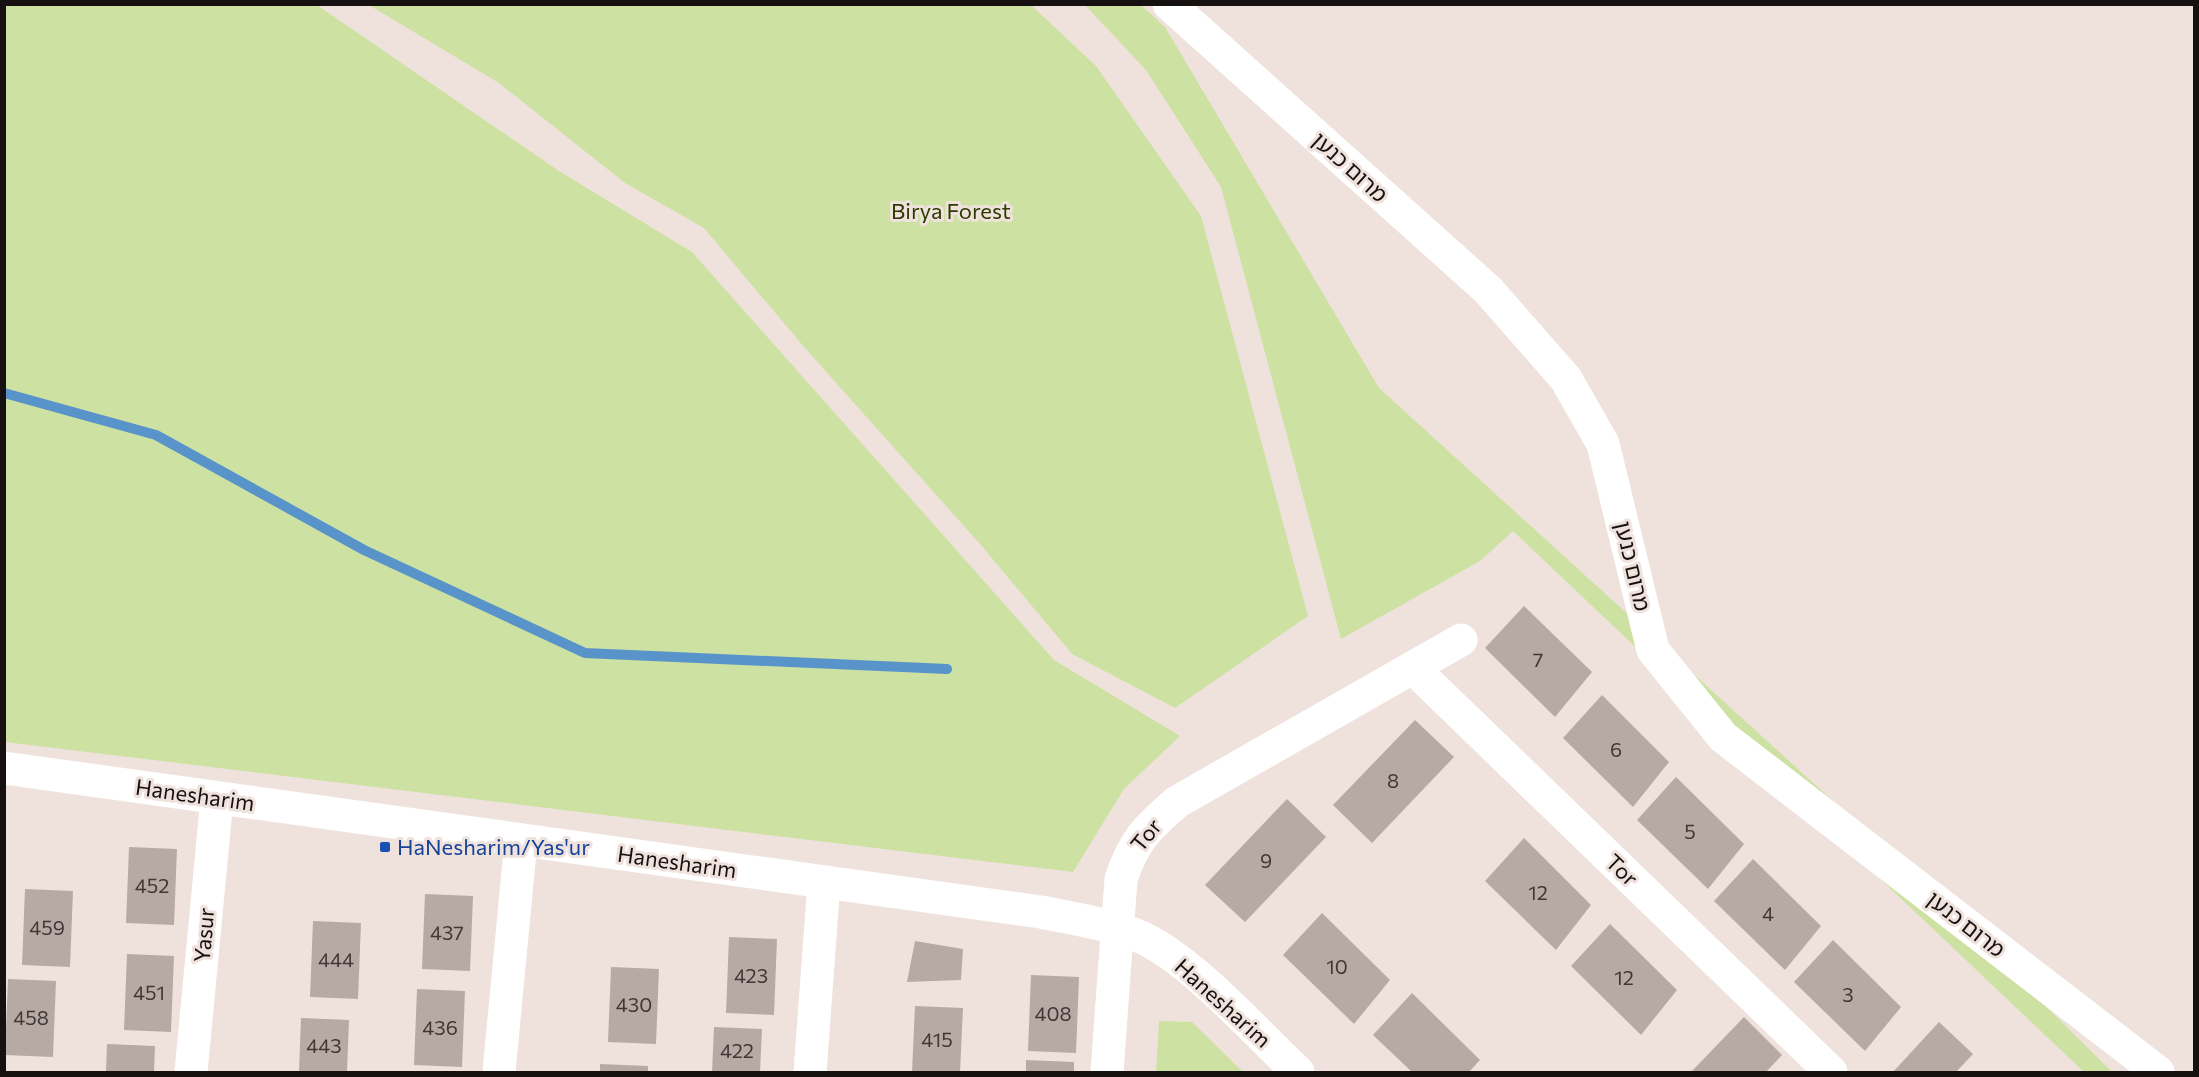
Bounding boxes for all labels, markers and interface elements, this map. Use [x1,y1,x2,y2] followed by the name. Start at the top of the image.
[1307,126,1393,207] street label: מרום כנען
[891,197,1011,224] park label: Birya Forest
[1610,518,1657,614] street label: מרום כנען
[1533,647,1543,671] house number: 7
[1610,737,1622,761] house number: 6
[1387,768,1399,792] house number: 8
[134,773,256,816] street label: Hanesharim
[1124,813,1167,857] street label: Tor
[1684,819,1696,843] house number: 5
[397,833,590,860] place label: HaNesharim/Yas'ur
[378,840,392,854] marker: HaNesharim/Yas'ur
[616,840,738,883] street label: Hanesharim
[1260,848,1272,872] house number: 9
[1601,848,1644,891] street label: Tor
[135,873,169,897] house number: 452
[1528,880,1548,904] house number: 12
[1922,885,2011,962] street label: מרום כנען
[1762,901,1774,925] house number: 4
[188,906,219,963] street label: Yasur
[29,915,65,939] house number: 459
[430,920,464,944] house number: 437
[318,947,354,971] house number: 444
[1170,952,1277,1053] street label: Hanesharim
[1326,954,1348,978] house number: 10
[734,963,768,987] house number: 423
[1614,965,1634,989] house number: 12
[133,980,165,1004] house number: 451
[1842,982,1854,1006] house number: 3
[616,992,652,1016] house number: 430
[1034,1001,1072,1025] house number: 408
[13,1005,49,1029] house number: 458
[422,1015,458,1039] house number: 436
[921,1027,953,1051] house number: 415
[306,1033,342,1057] house number: 443
[720,1038,754,1062] house number: 422

